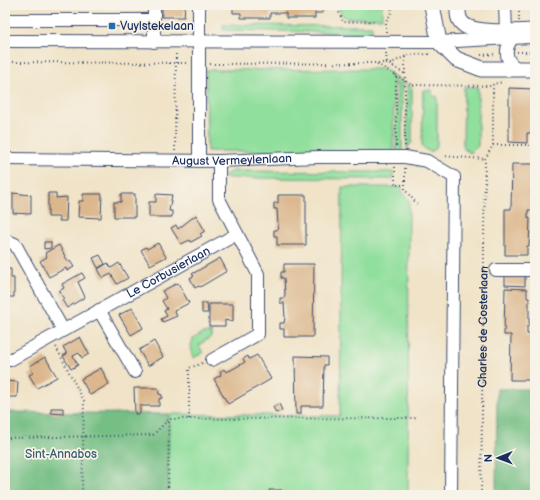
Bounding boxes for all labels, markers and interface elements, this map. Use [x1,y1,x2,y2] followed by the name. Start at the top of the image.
[120,19,194,34] place label: Vuylstekelaan
[107,21,117,31] marker: Vuylstekelaan
[172,151,292,169] street label: August Vermeylenlaan
[124,243,213,302] street label: Le Corbusierlaan
[475,266,492,388] street label: Charles de Costerlaan
[478,438,518,478] north arrow
[25,447,97,462] park label: Sint-Annabos
[482,454,495,462] text: N

